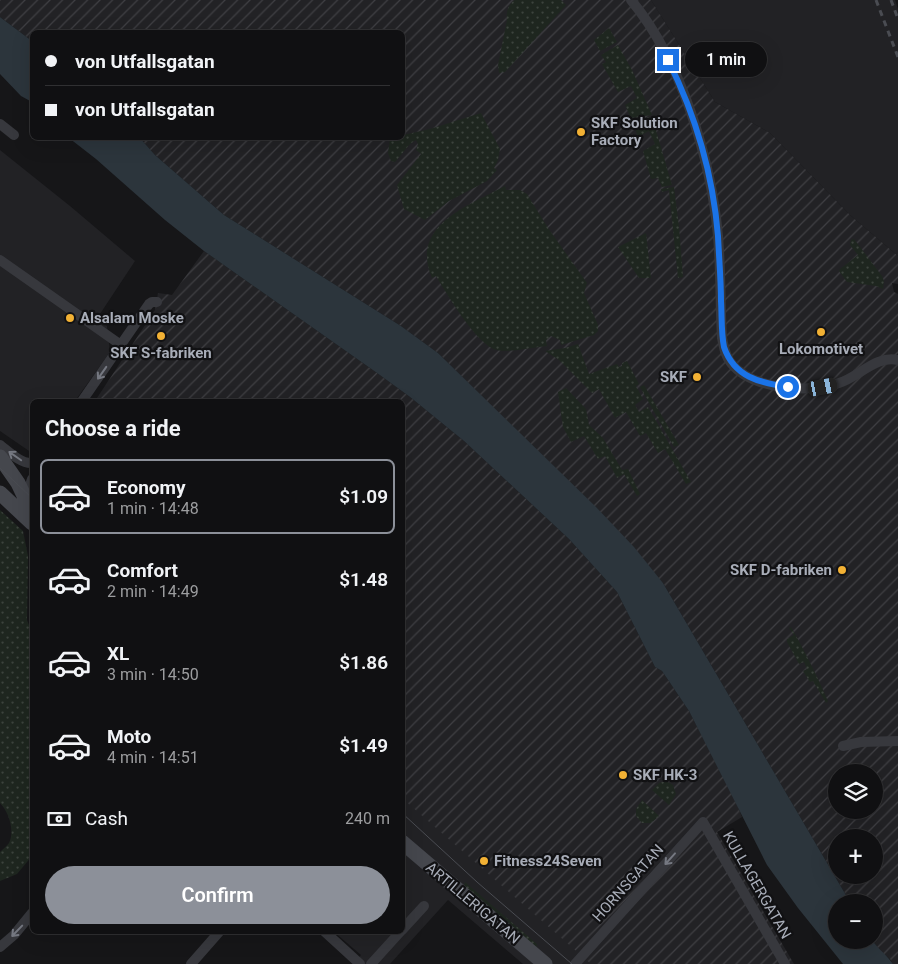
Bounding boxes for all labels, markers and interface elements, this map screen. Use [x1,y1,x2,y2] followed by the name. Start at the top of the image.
[686,42,768,78] callout: 1 min
[657,49,679,71] route end
[75,50,215,73] text: von Utfallsgatan
[706,50,746,69] text: 1 min
[75,98,215,121] text: von Utfallsgatan
[591,114,678,149] place label: SKF Solution Factory
[575,126,587,138] marker: SKF Solution Factory
[80,309,184,327] place label: Alsalam Moske
[64,312,76,324] marker: Alsalam Moske
[815,326,827,338] marker: Lokomotivet
[155,330,167,342] marker: SKF S-fabriken
[779,340,863,358] place label: Lokomotivet
[110,344,212,362] place label: SKF S-fabriken
[97,366,107,380] one-way arrow
[660,368,687,386] place label: SKF
[691,371,703,383] marker: SKF
[777,376,799,398] route start
[806,377,839,397] car
[45,416,181,441] text: Choose a ride
[9,451,23,461] one-way arrow
[47,474,92,519] icon: car
[107,476,186,499] text: Economy
[339,485,388,508] text: $1.09
[107,499,199,518] text: 1 min · 14:48
[47,557,92,602] icon: car
[107,559,178,582] text: Comfort
[730,561,832,579] place label: SKF D-fabriken
[836,564,848,576] marker: SKF D-fabriken
[339,568,388,591] text: $1.48
[107,582,199,601] text: 2 min · 14:49
[47,640,92,685] icon: car
[107,642,129,665] text: XL
[339,651,388,674] text: $1.86
[107,665,199,684] text: 3 min · 14:50
[47,723,92,768] icon: car
[107,725,151,748] text: Moto
[339,734,388,757] text: $1.49
[107,748,199,767] text: 4 min · 14:51
[828,764,883,949] map controls
[828,764,883,819] button: layers
[633,766,697,784] place label: SKF HK-3
[617,769,629,781] marker: SKF HK-3
[45,805,73,833] icon: cash
[85,807,128,830] text: Cash
[345,809,390,828] text: 240 m
[719,828,795,942] street label: KULLAGERGATAN
[828,829,883,884] button: +
[589,841,667,925] street label: HORNSGATAN
[494,852,602,870] place label: Fitness24Seven
[664,852,676,865] one-way arrow
[478,855,490,867] marker: Fitness24Seven
[422,858,524,948] street label: ARTILLERIGATAN
[45,866,390,924] button: Confirm
[828,894,883,949] button: −
[11,925,23,937] one-way arrow

